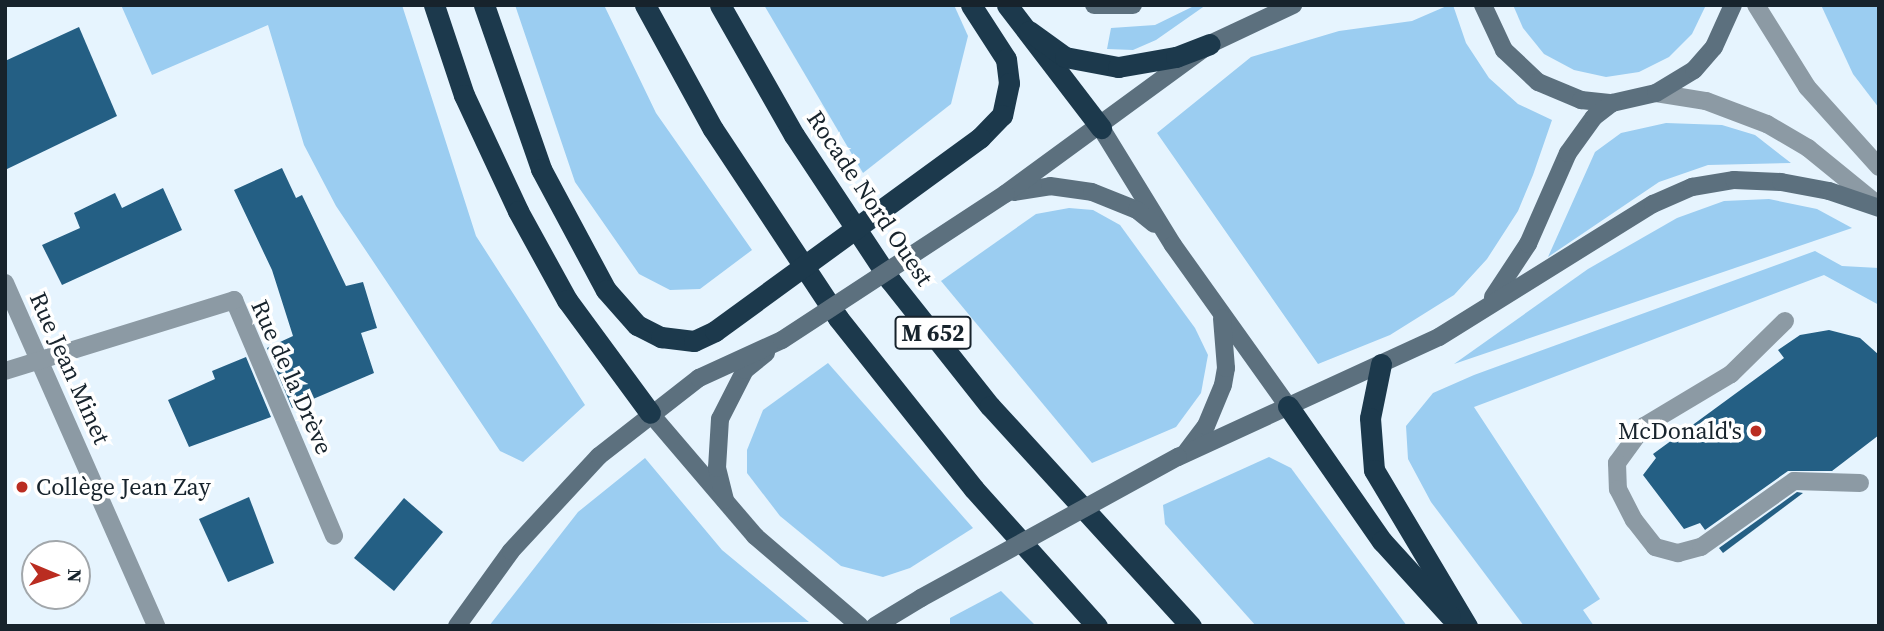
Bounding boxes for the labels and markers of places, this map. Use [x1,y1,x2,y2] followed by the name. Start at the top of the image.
[1618,417,1742,445] place label: McDonald's
[1748,423,1764,439] marker: McDonald's
[36,473,211,501] place label: Collège Jean Zay
[14,479,30,495] marker: Collège Jean Zay

